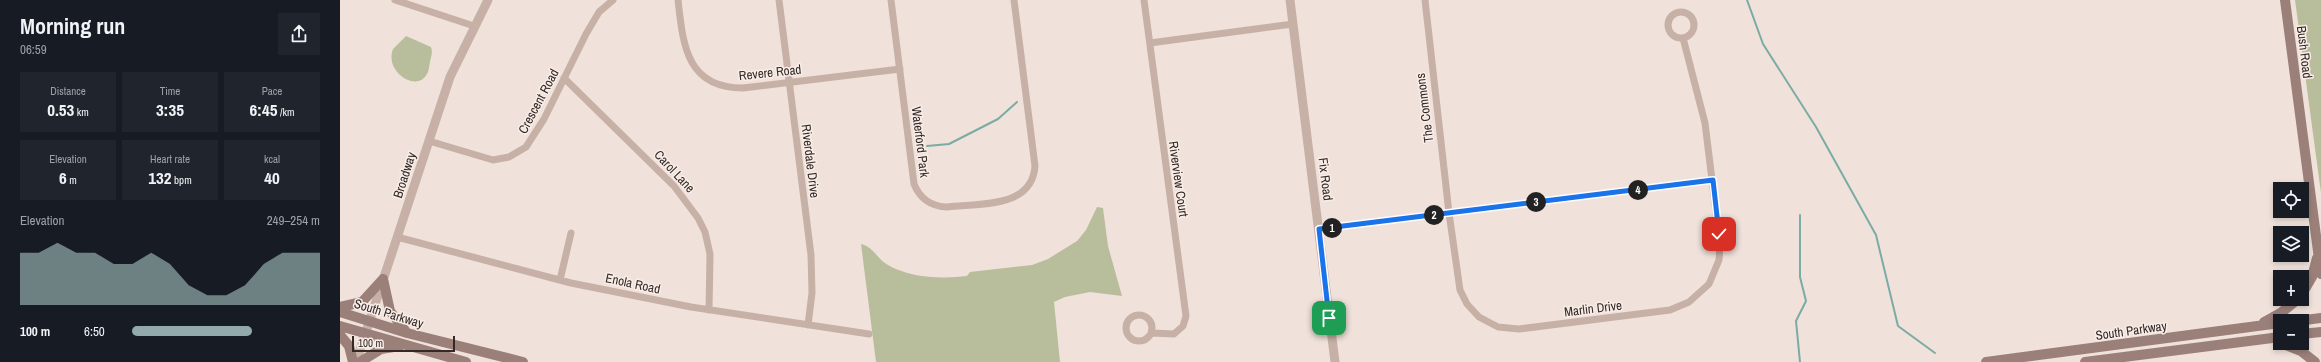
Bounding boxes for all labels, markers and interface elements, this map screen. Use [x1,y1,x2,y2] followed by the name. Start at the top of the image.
[20,11,125,41] text: Morning run
[278,13,320,55] button: share
[2293,25,2316,79] street label: Bush Road
[20,41,47,58] text: 06:59
[738,61,802,84] street label: Revere Road
[514,66,563,137] street label: Crescent Road
[1412,72,1437,144] street label: The Commons
[50,84,86,98] text: Distance
[160,84,180,98] text: Time
[262,84,282,98] text: Pace
[47,98,74,121] text: 0.53
[156,98,184,121] text: 3:35
[250,98,277,121] text: 6:45
[74,105,89,119] text: km
[277,105,294,119] text: /km
[908,106,933,179] street label: Waterford Park
[798,123,823,199] street label: Riverdale Drive
[1165,140,1192,218] street label: Riverview Court
[651,146,699,196] street label: Carol Lane
[389,149,420,200] street label: Broadway
[49,152,87,166] text: Elevation
[150,152,190,166] text: Heart rate
[264,152,280,166] text: kcal
[1314,157,1337,202] street label: Fix Road
[59,166,67,189] text: 6
[148,166,172,189] text: 132
[264,166,280,189] text: 40
[67,173,77,187] text: m
[172,173,192,187] text: bpm
[1628,180,1648,200] pin: 4
[2273,182,2309,350] map controls
[2273,182,2309,218] button: locate
[1635,183,1641,197] text: 4
[1526,192,1546,212] pin: 3
[1533,195,1539,209] text: 3
[1424,205,1444,225] pin: 2
[1431,208,1437,222] text: 2
[20,212,64,229] text: Elevation
[267,212,320,229] text: 249–254 m
[1702,217,1736,251] pin
[1322,218,1342,238] pin: 1
[1329,221,1335,235] text: 1
[1708,223,1730,245] icon: check
[2273,226,2309,262] button: layers
[604,269,662,298] street label: Enola Road
[2273,270,2309,306] button: +
[352,295,426,332] street label: South Parkway
[1563,297,1623,320] street label: Marlin Drive
[1312,301,1346,335] pin
[1318,307,1340,329] icon: arrive
[2273,314,2309,350] button: −
[2094,317,2168,344] street label: South Parkway
[20,323,50,340] text: 100 m
[84,323,105,340] text: 6:50
[352,334,455,353] scale bar
[358,336,383,350] text: 100 m

